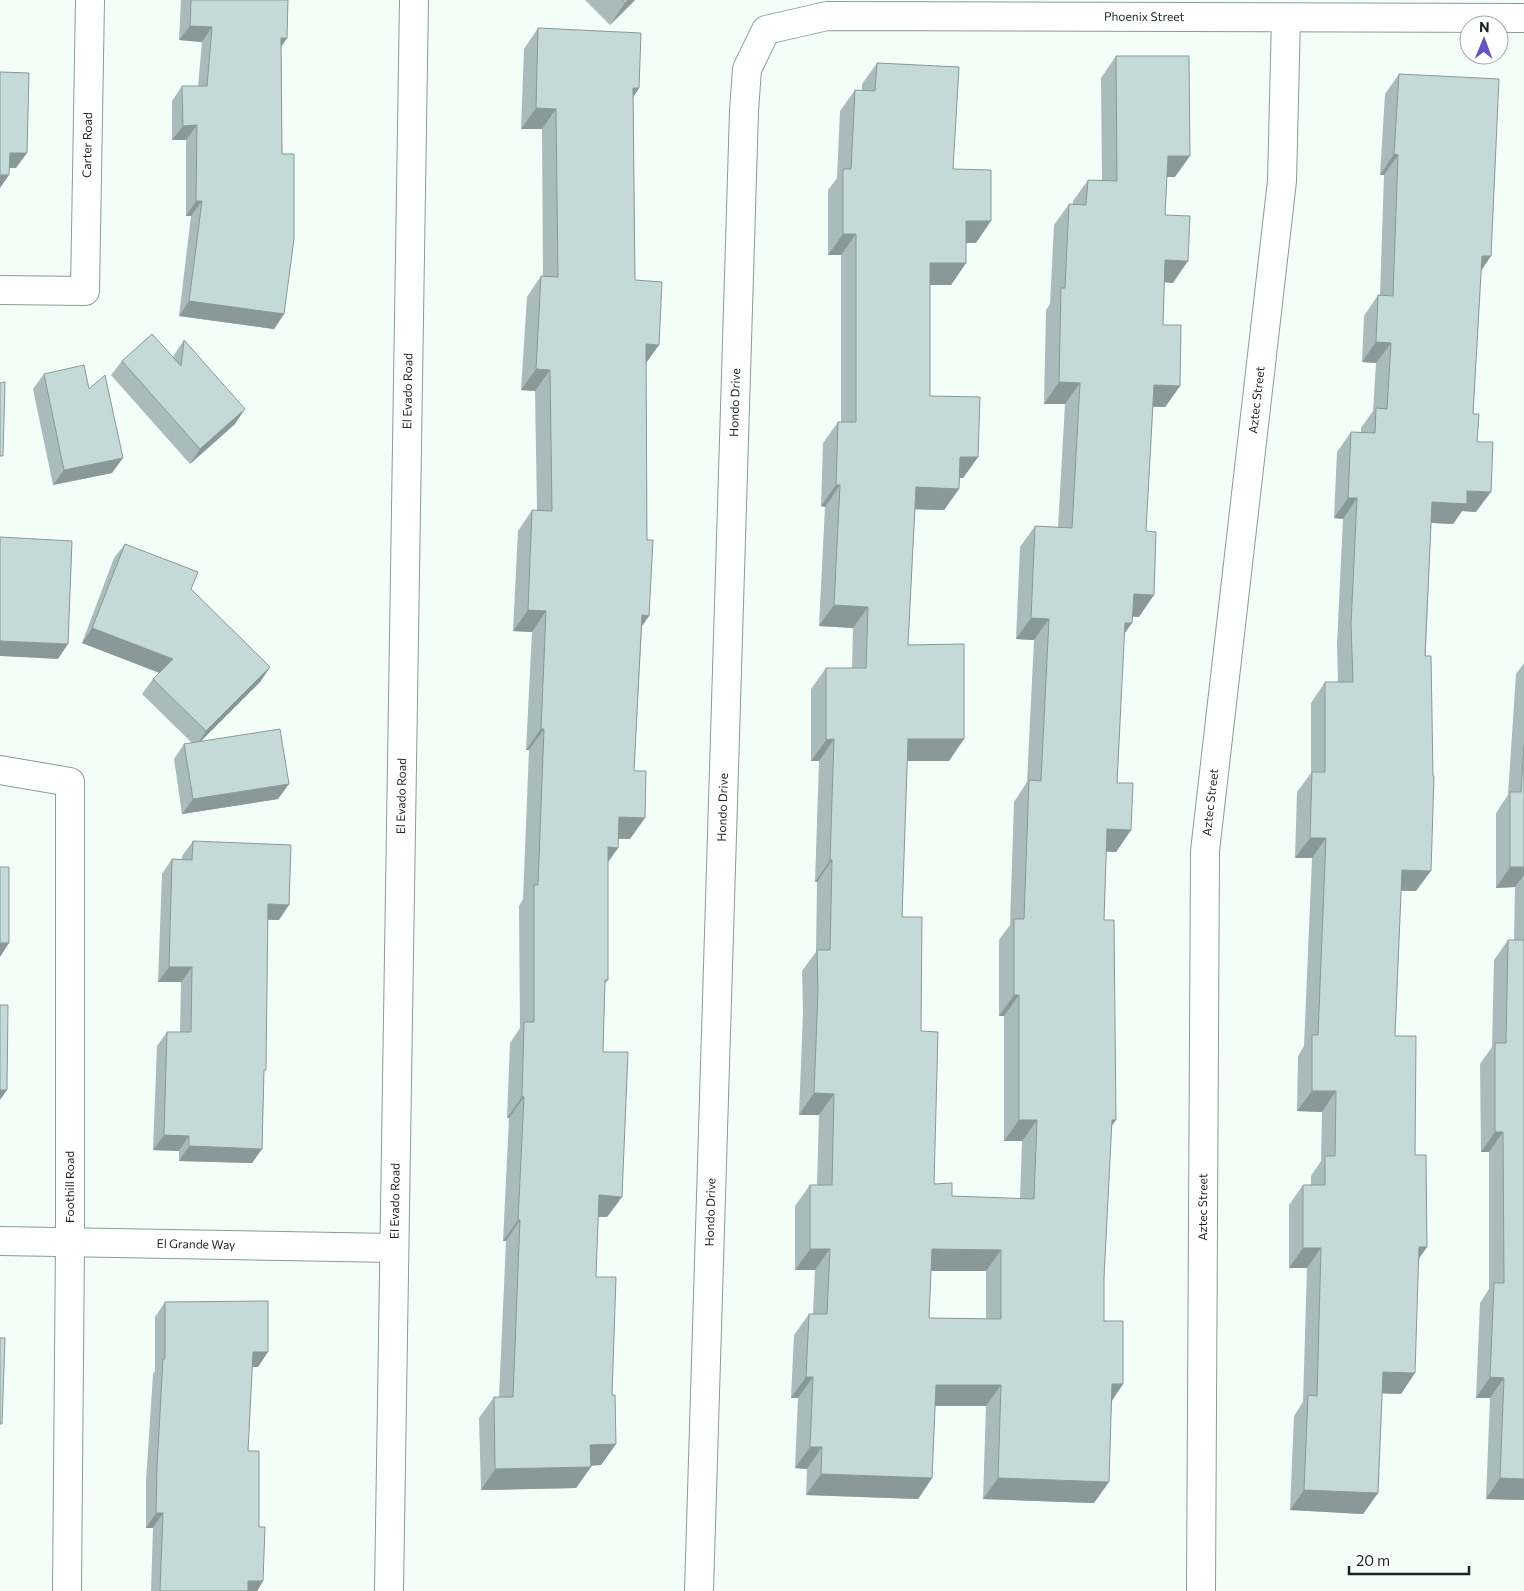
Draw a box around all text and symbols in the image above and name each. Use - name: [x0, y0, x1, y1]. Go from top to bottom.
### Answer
- street label: Phoenix Street: [1104, 9, 1185, 23]
- north arrow: [1459, 15, 1509, 65]
- text: N: [1479, 18, 1490, 35]
- street label: Carter Road: [79, 112, 94, 178]
- street label: El Evado Road: [399, 353, 414, 429]
- street label: Aztec Street: [1245, 365, 1267, 434]
- street label: Hondo Drive: [726, 368, 742, 437]
- street label: El Evado Road: [393, 758, 408, 834]
- street label: Aztec Street: [1199, 768, 1220, 837]
- street label: Hondo Drive: [714, 773, 730, 842]
- street label: Foothill Road: [62, 1151, 76, 1223]
- street label: El Evado Road: [387, 1163, 402, 1239]
- street label: Aztec Street: [1195, 1173, 1209, 1241]
- street label: Hondo Drive: [701, 1178, 718, 1247]
- street label: El Grande Way: [157, 1236, 235, 1251]
- scale bar: [1349, 1544, 1469, 1576]
- text: 20 m: [1356, 1551, 1390, 1569]

